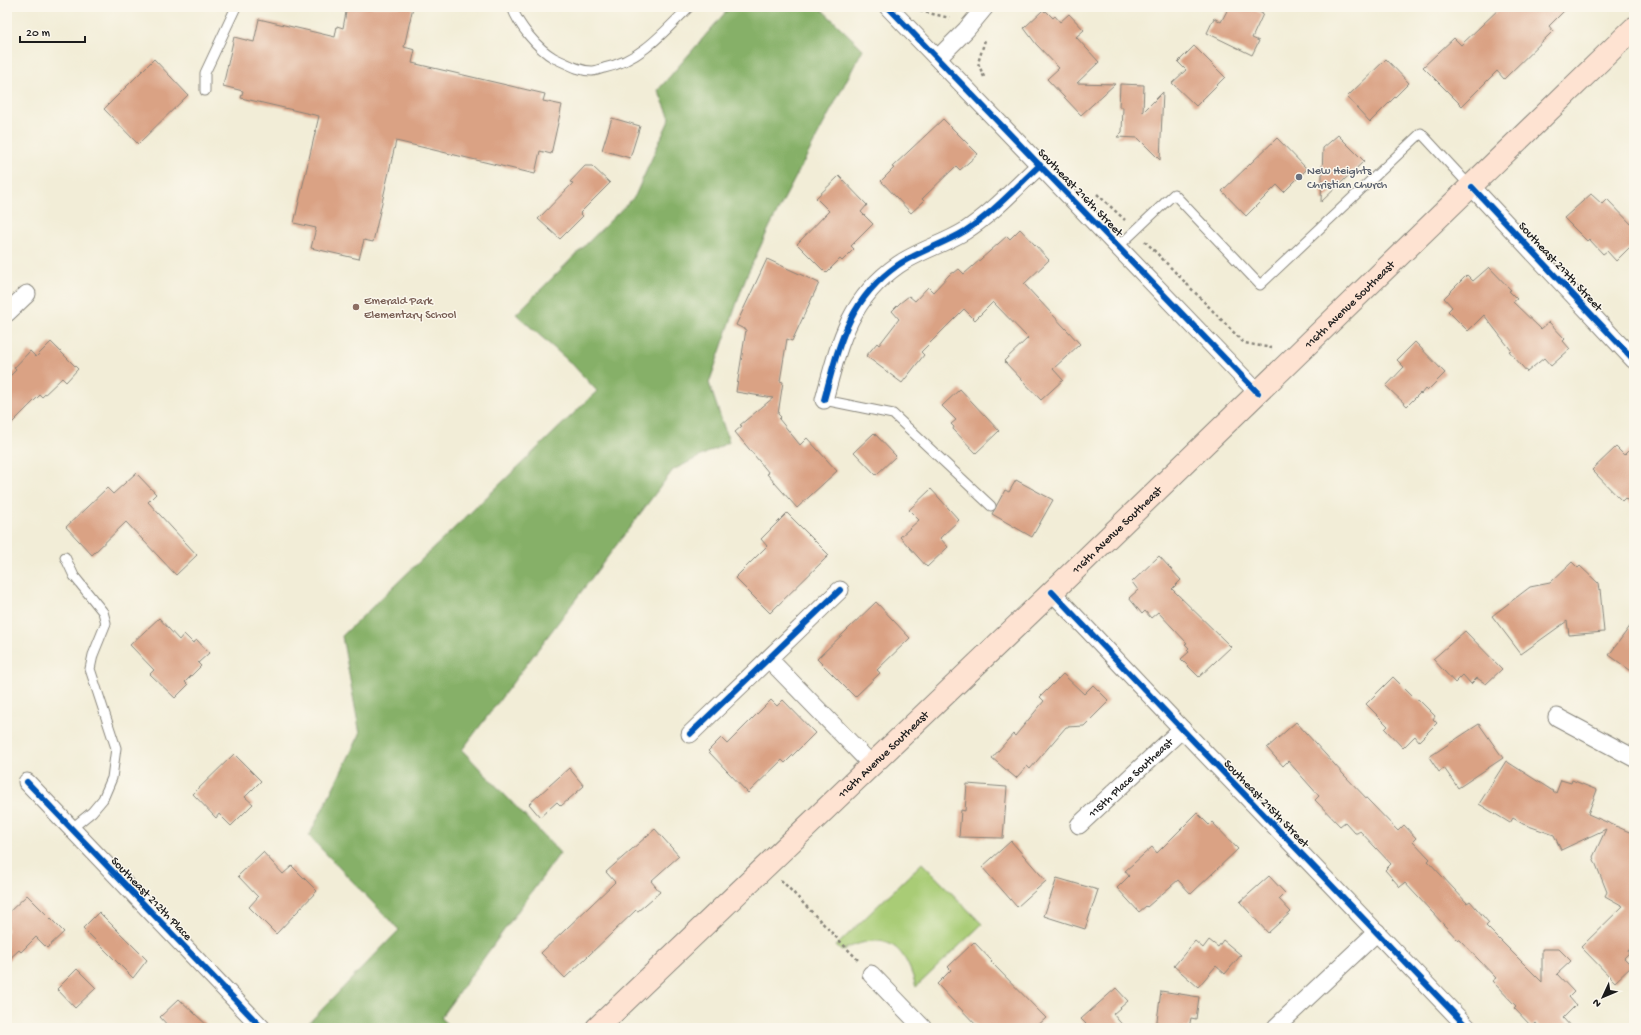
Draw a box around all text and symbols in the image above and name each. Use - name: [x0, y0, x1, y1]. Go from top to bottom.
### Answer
- scale bar: [20, 18, 85, 44]
- text: 20 m: [26, 27, 51, 41]
- street label: Southeast 216th Street: [1034, 147, 1126, 241]
- place label: New Heights Christian Church: [1307, 165, 1388, 193]
- marker: New Heights Christian Church: [1294, 172, 1304, 182]
- street label: Southeast 217th Street: [1515, 220, 1605, 316]
- street label: 116th Avenue Southeast: [1302, 258, 1399, 353]
- place label: Emerald Park Elementary School: [364, 295, 457, 323]
- marker: Emerald Park Elementary School: [351, 302, 361, 312]
- street label: 116th Avenue Southeast: [1069, 483, 1167, 578]
- street label: 116th Avenue Southeast: [835, 708, 933, 803]
- street label: 115th Place Southeast: [1086, 735, 1177, 822]
- street label: Southeast 215th Street: [1220, 757, 1312, 852]
- street label: Southeast 212th Place: [107, 855, 195, 945]
- north arrow: [1583, 977, 1623, 1017]
- text: N: [1590, 996, 1604, 1009]

